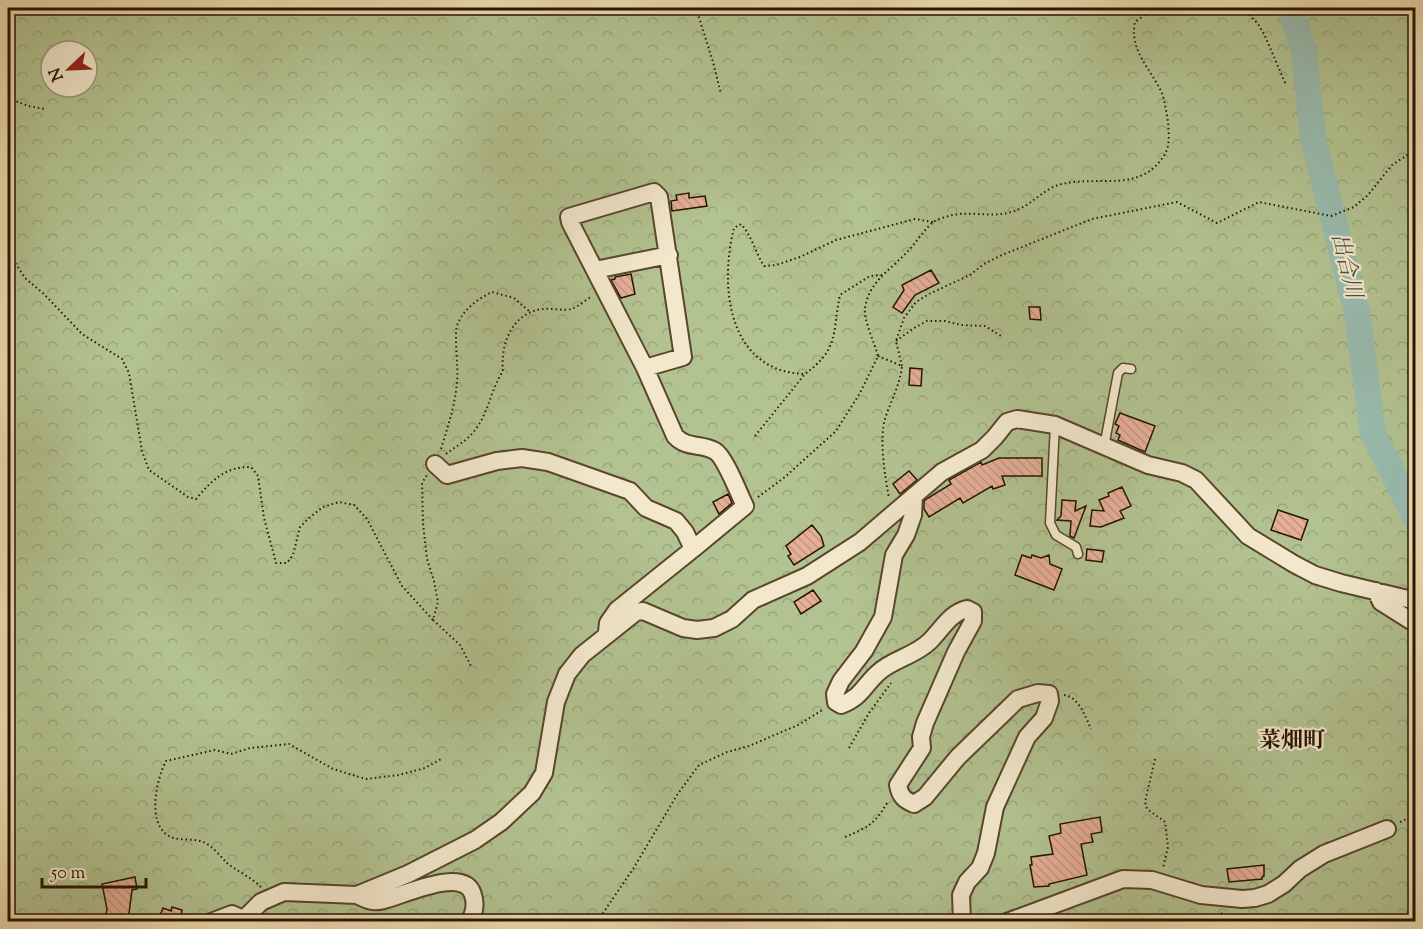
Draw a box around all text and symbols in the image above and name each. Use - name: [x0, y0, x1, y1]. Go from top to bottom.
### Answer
- north arrow: [39, 39, 99, 99]
- text: N: [44, 63, 71, 84]
- water label: 出合川: [1321, 230, 1369, 304]
- district label: 菜畑町: [1259, 726, 1325, 758]
- scale bar: [42, 851, 146, 889]
- text: 50 m: [50, 861, 86, 887]

